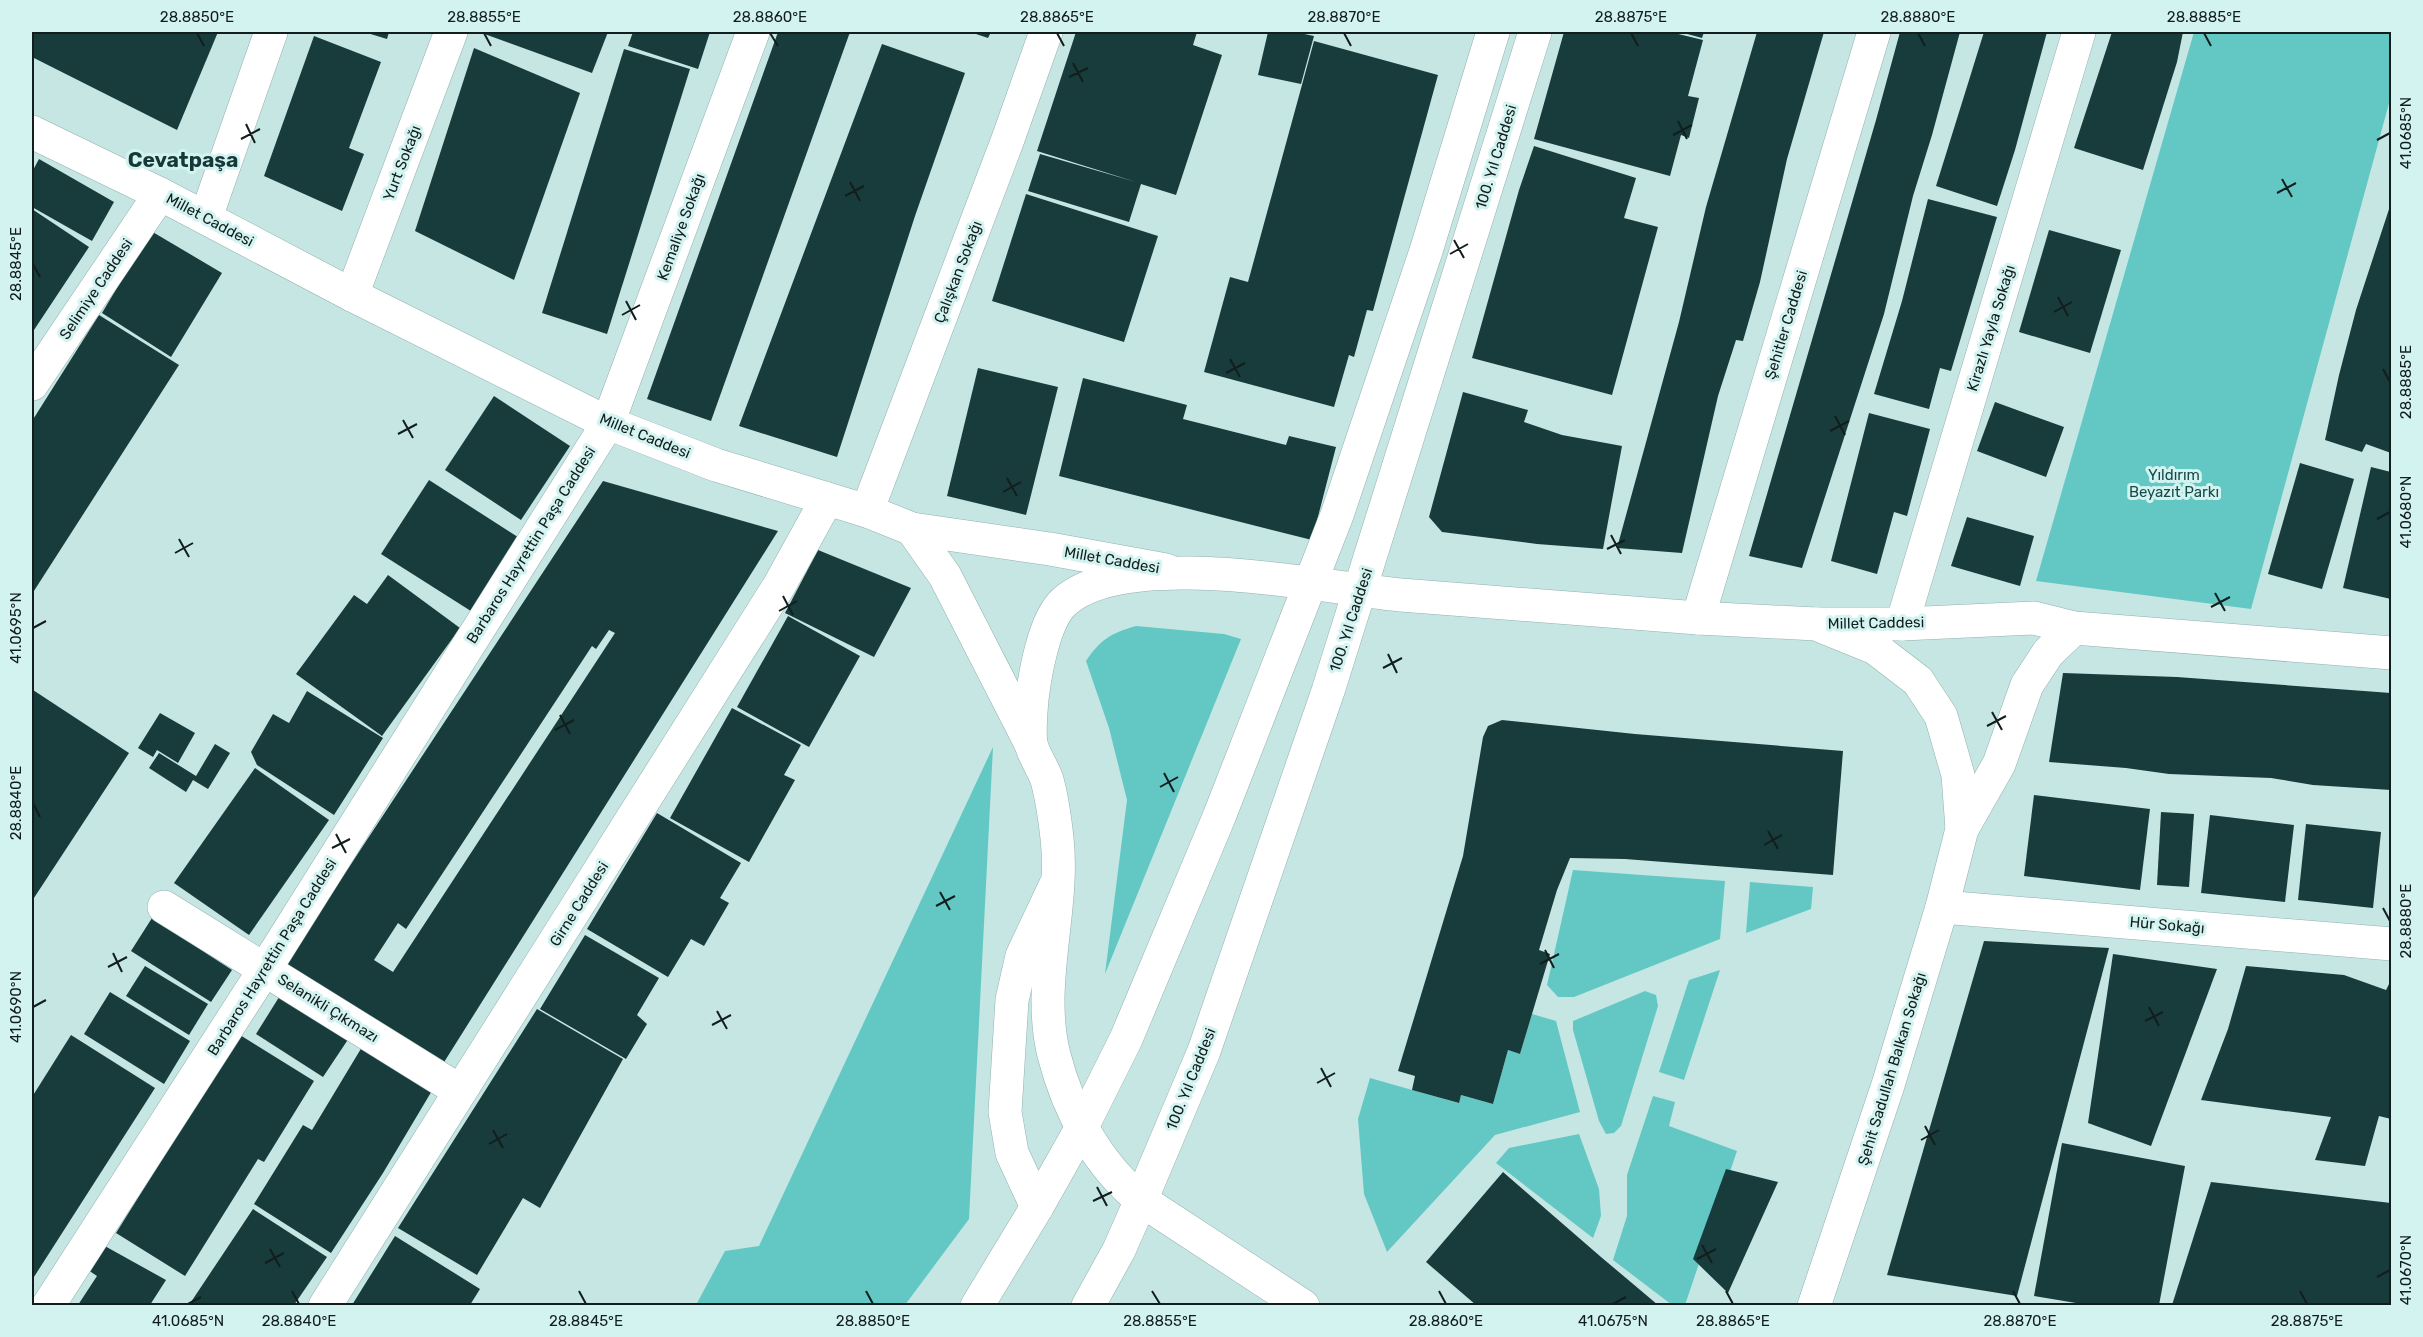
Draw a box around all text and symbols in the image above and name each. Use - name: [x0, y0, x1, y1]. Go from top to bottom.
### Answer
- text: 28.8850°E: [160, 8, 234, 26]
- text: 28.8855°E: [447, 8, 521, 26]
- text: 28.8860°E: [733, 8, 807, 26]
- text: 28.8865°E: [1020, 8, 1094, 26]
- text: 28.8870°E: [1307, 8, 1381, 26]
- text: 28.8875°E: [1595, 8, 1667, 26]
- text: 28.8880°E: [1881, 8, 1955, 26]
- text: 28.8885°E: [2167, 8, 2241, 26]
- text: 41.0685°N: [2397, 97, 2415, 169]
- street label: 100. Yıl Caddesi: [1472, 103, 1520, 211]
- street label: Yurt Sokağı: [379, 123, 425, 203]
- district label: Cevatpaşa: [128, 147, 238, 172]
- street label: Kemaliye Sokağı: [653, 171, 709, 283]
- street label: Millet Caddesi: [163, 189, 257, 251]
- street label: Çalışkan Sokağı: [930, 218, 986, 326]
- text: 28.8845°E: [7, 227, 25, 301]
- street label: Selimiye Caddesi: [56, 235, 136, 343]
- street label: Kirazlı Yayla Sokağı: [1963, 263, 2019, 393]
- street label: Şehitler Caddesi: [1761, 268, 1811, 382]
- text: 28.8885°E: [2397, 345, 2415, 419]
- street label: Millet Caddesi: [597, 410, 693, 462]
- street label: Barbaros Hayrettin Paşa Caddesi: [463, 443, 599, 647]
- park label: Yıldırım Beyazıt Parkı: [2129, 466, 2219, 501]
- text: 41.0680°N: [2397, 476, 2415, 548]
- street label: Millet Caddesi: [1063, 543, 1161, 577]
- street label: 100. Yıl Caddesi: [1326, 566, 1376, 674]
- text: 41.0695°N: [7, 592, 25, 664]
- street label: Millet Caddesi: [1828, 613, 1924, 633]
- text: 28.8840°E: [7, 766, 25, 840]
- street label: Barbaros Hayrettin Paşa Caddesi: [204, 855, 340, 1059]
- street label: Girne Caddesi: [546, 858, 612, 950]
- text: 28.8880°E: [2397, 884, 2415, 958]
- street label: Hür Sokağı: [2129, 913, 2205, 937]
- street label: Selanikli Çıkmazı: [274, 970, 382, 1046]
- street label: Şehit Sadullah Balkan Sokağı: [1854, 970, 1930, 1168]
- text: 41.0690°N: [7, 971, 25, 1043]
- street label: 100. Yıl Caddesi: [1162, 1025, 1220, 1133]
- text: 41.0670°N: [2397, 1235, 2415, 1305]
- text: 41.0685°N: [152, 1312, 224, 1330]
- text: 28.8840°E: [262, 1312, 336, 1330]
- text: 28.8845°E: [549, 1312, 623, 1330]
- text: 28.8850°E: [836, 1312, 910, 1330]
- text: 28.8855°E: [1123, 1312, 1197, 1330]
- text: 28.8860°E: [1409, 1312, 1483, 1330]
- text: 41.0675°N: [1578, 1312, 1648, 1330]
- text: 28.8865°E: [1696, 1312, 1770, 1330]
- text: 28.8870°E: [1983, 1312, 2057, 1330]
- text: 28.8875°E: [2271, 1312, 2343, 1330]

